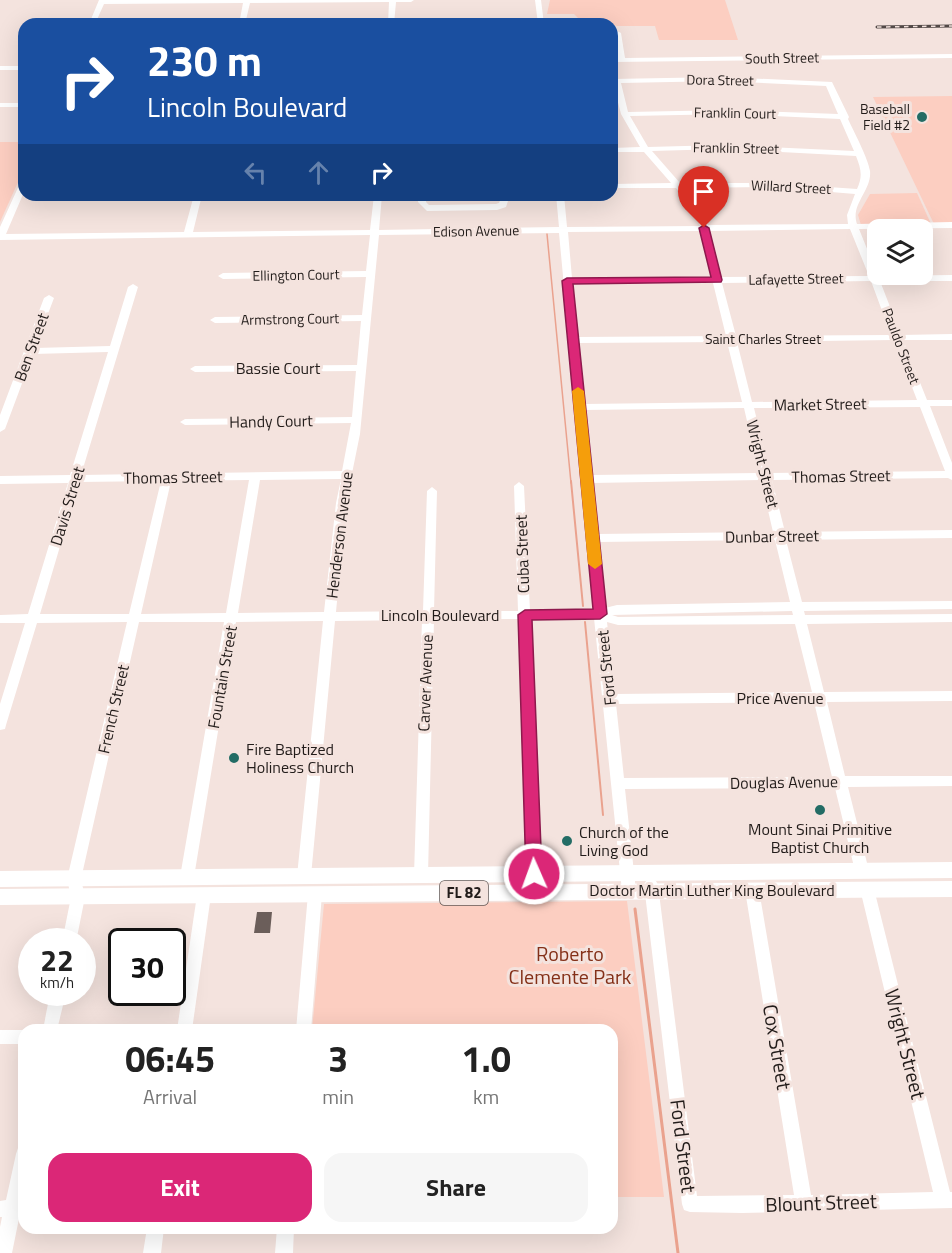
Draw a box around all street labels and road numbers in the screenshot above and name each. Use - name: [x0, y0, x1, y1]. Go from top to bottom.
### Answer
- street label: South Street: [745, 46, 819, 69]
- street label: Dora Street: [686, 68, 754, 91]
- street label: Franklin Court: [694, 101, 776, 124]
- street label: Franklin Street: [693, 136, 779, 159]
- street label: Willard Street: [750, 174, 832, 199]
- street label: Edison Avenue: [433, 219, 519, 242]
- street label: Ellington Court: [252, 263, 340, 286]
- street label: Lafayette Street: [748, 267, 844, 290]
- street label: Pauldo Street: [877, 305, 926, 387]
- street label: Armstrong Court: [241, 307, 339, 330]
- street label: Ben Street: [8, 309, 55, 385]
- street label: Saint Charles Street: [705, 328, 821, 349]
- street label: Bassie Court: [236, 356, 321, 380]
- street label: Market Street: [773, 391, 867, 417]
- street label: Handy Court: [229, 408, 313, 434]
- street label: Wright Street: [740, 417, 786, 511]
- street label: Davis Street: [44, 463, 91, 549]
- street label: Thomas Street: [791, 463, 891, 489]
- street label: Thomas Street: [123, 464, 223, 490]
- street label: Henderson Avenue: [319, 470, 359, 600]
- street label: Cuba Street: [509, 514, 535, 594]
- street label: Dunbar Street: [725, 523, 820, 549]
- street label: Lincoln Boulevard: [381, 603, 499, 627]
- street label: Fountain Street: [201, 623, 243, 730]
- street label: Ford Street: [590, 629, 622, 707]
- street label: Carver Avenue: [411, 634, 439, 732]
- street label: French Street: [91, 662, 135, 756]
- street label: Price Avenue: [736, 686, 824, 710]
- street label: Douglas Avenue: [730, 769, 838, 795]
- street label: Doctor Martin Luther King Boulevard: [589, 878, 835, 902]
- road number: FL 82: [440, 881, 488, 905]
- street label: Wright Street: [877, 985, 934, 1102]
- street label: Cox Street: [755, 1002, 800, 1092]
- street label: Ford Street: [662, 1097, 705, 1194]
- street label: Blount Street: [765, 1185, 877, 1220]

